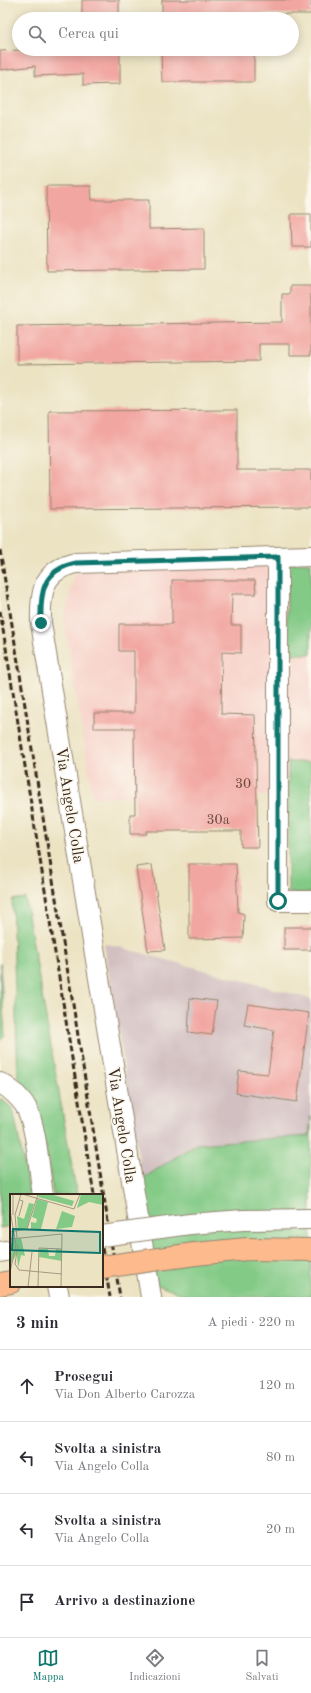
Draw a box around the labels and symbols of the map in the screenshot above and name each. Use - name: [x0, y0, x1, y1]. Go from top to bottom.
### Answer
- route end: [32, 614, 50, 632]
- street label: Via Angelo Colla: [52, 746, 86, 865]
- house number: 30: [235, 777, 251, 791]
- house number: 30a: [206, 813, 230, 827]
- route start: [269, 892, 287, 910]
- street label: Via Angelo Colla: [104, 1066, 138, 1185]
- inset map: [10, 1194, 103, 1287]

